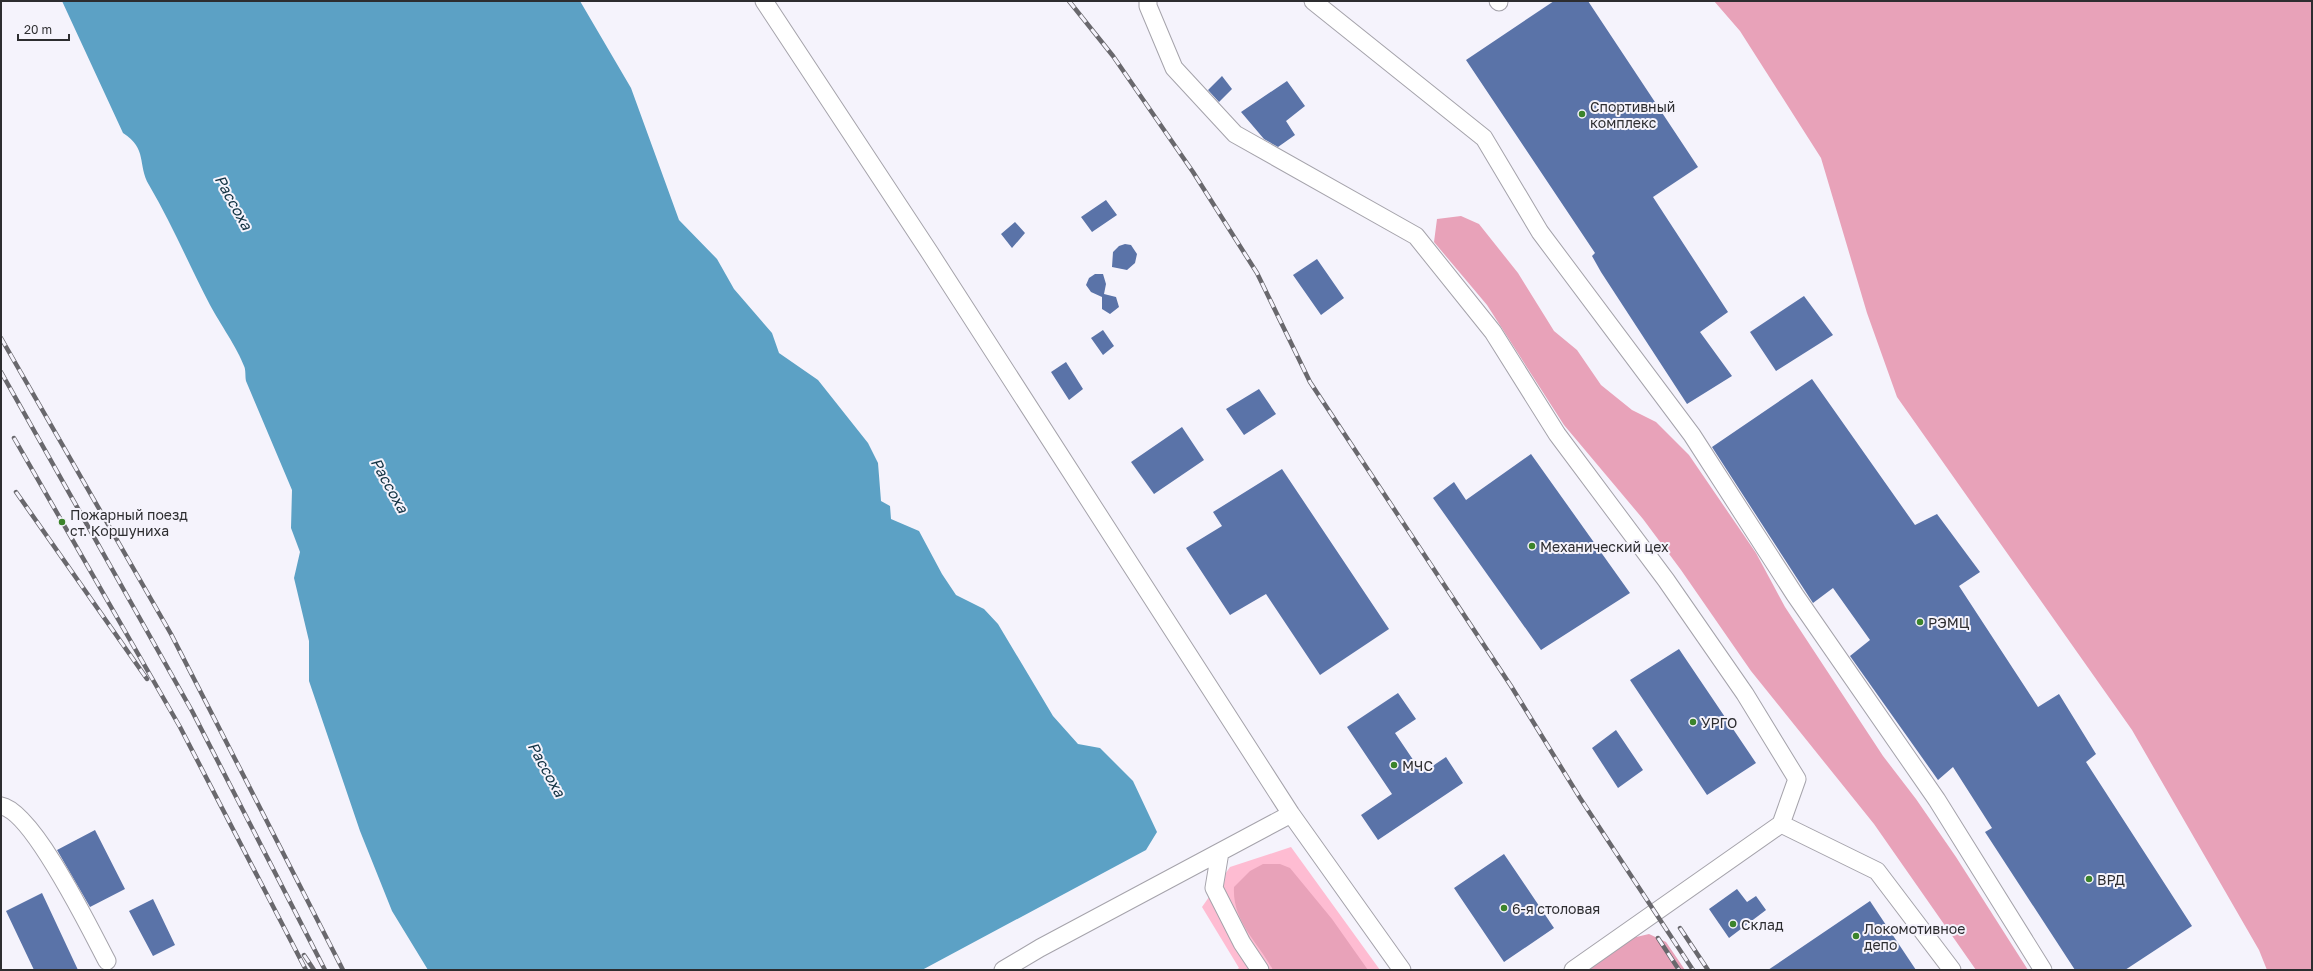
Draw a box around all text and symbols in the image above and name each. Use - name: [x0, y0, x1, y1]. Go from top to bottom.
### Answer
- scale bar: [18, 16, 69, 42]
- text: 20 m: [24, 22, 52, 37]
- place label: Спортивный комплекс: [1590, 98, 1675, 131]
- marker: Спортивный комплекс: [1577, 109, 1587, 119]
- water label: Рассоха: [212, 171, 257, 233]
- water label: Рассоха: [368, 454, 413, 516]
- place label: Пожарный поезд ст. Коршуниха: [70, 506, 188, 539]
- marker: Пожарный поезд ст. Коршуниха: [57, 517, 67, 527]
- place label: Механический цех: [1540, 538, 1669, 555]
- marker: Механический цех: [1527, 541, 1537, 551]
- place label: РЭМЦ: [1928, 614, 1970, 631]
- marker: РЭМЦ: [1915, 617, 1925, 627]
- place label: УРГО: [1701, 714, 1737, 731]
- marker: УРГО: [1688, 717, 1698, 727]
- water label: Рассоха: [525, 738, 570, 800]
- place label: МЧС: [1402, 757, 1433, 774]
- marker: МЧС: [1389, 760, 1399, 770]
- place label: ВРД: [2097, 871, 2125, 888]
- marker: ВРД: [2084, 874, 2094, 884]
- place label: 6-я столовая: [1512, 900, 1600, 917]
- marker: 6-я столовая: [1499, 903, 1509, 913]
- place label: Склад: [1741, 916, 1784, 933]
- marker: Склад: [1728, 919, 1738, 929]
- place label: Локомотивное депо: [1864, 920, 1965, 953]
- marker: Локомотивное депо: [1851, 931, 1861, 941]

